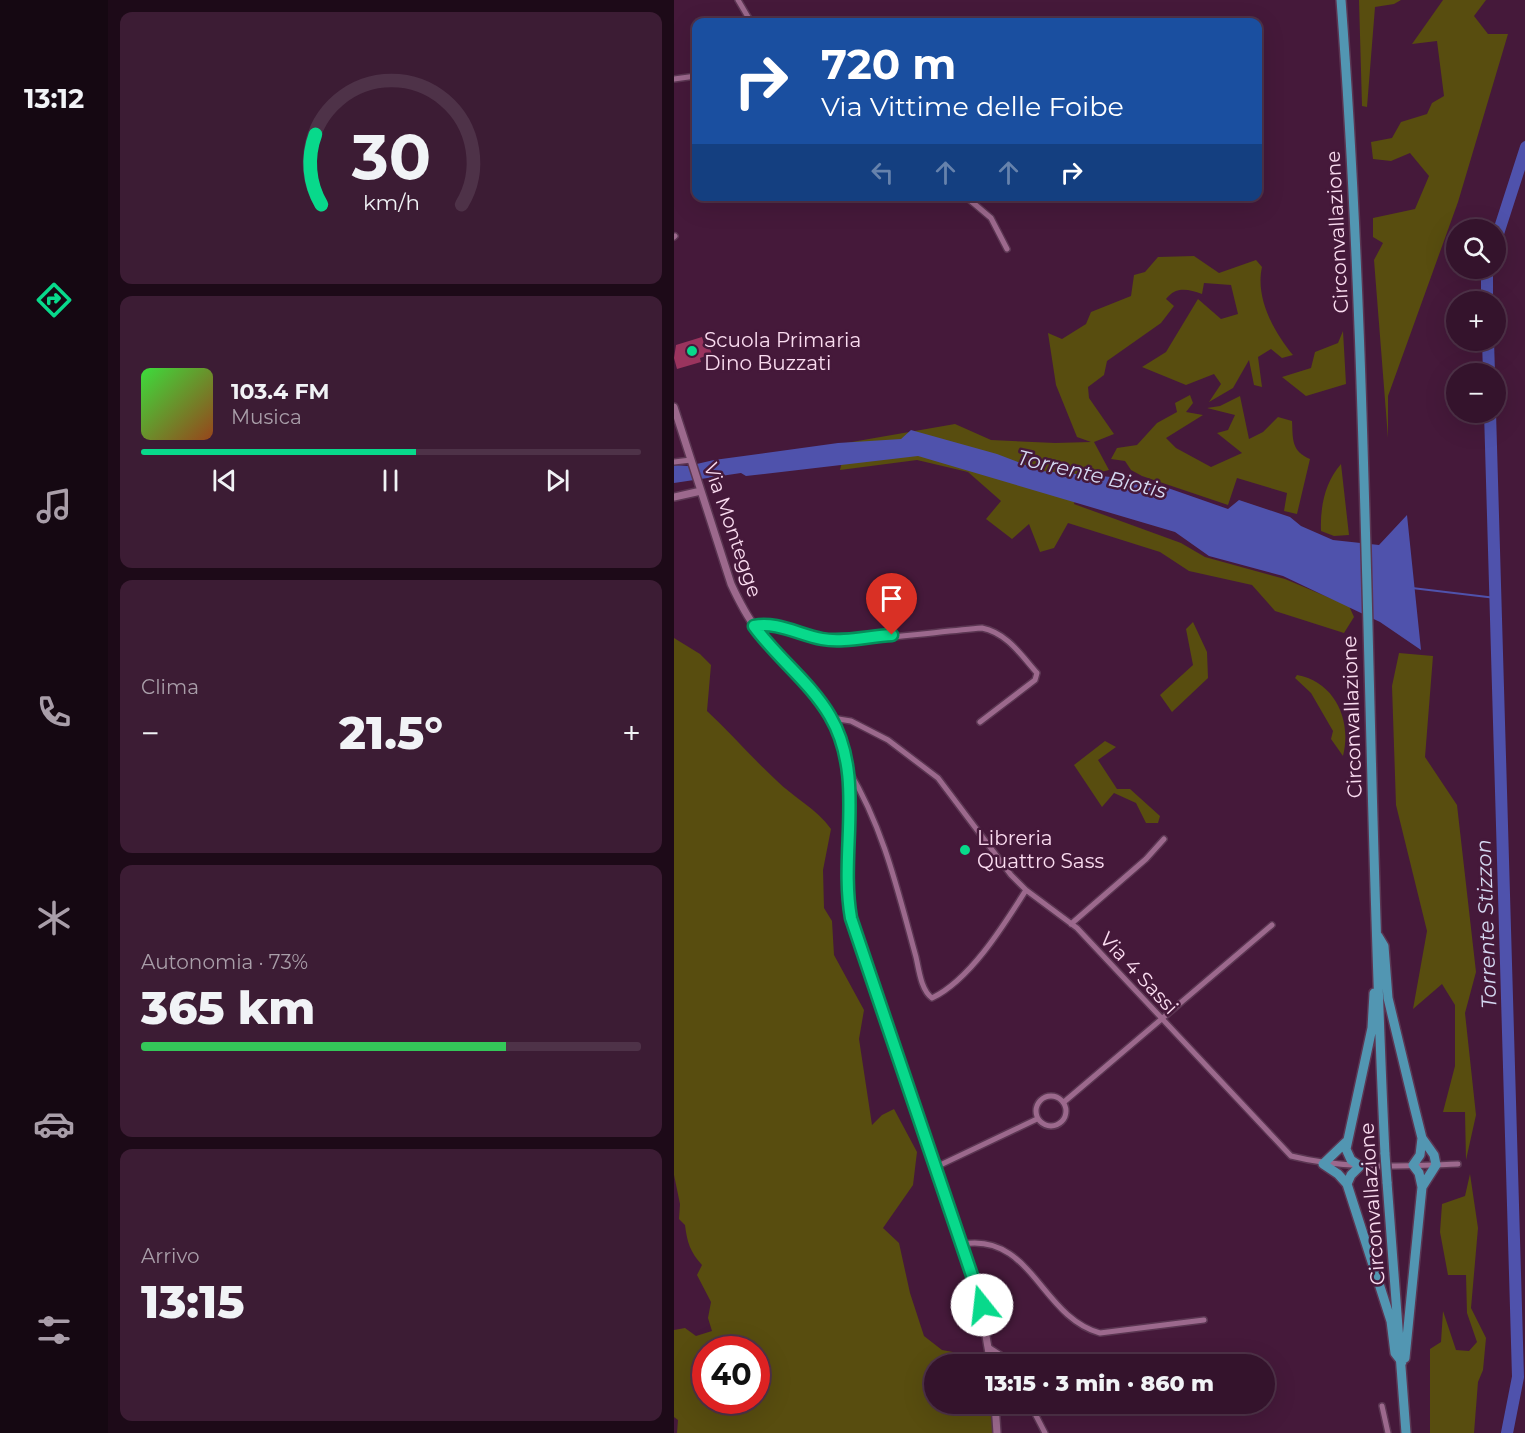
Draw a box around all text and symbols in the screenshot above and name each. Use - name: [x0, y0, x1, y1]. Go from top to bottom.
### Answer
- text: 720 m: [821, 38, 956, 90]
- icon: right: [722, 42, 800, 120]
- text: 13:12: [24, 82, 84, 115]
- text: Via Vittime delle Foibe: [821, 90, 1124, 123]
- text: 30: [350, 119, 431, 195]
- street label: Circonvallazione: [1321, 150, 1353, 314]
- icon: left: [866, 156, 899, 189]
- icon: ahead: [929, 156, 962, 189]
- icon: ahead: [992, 156, 1025, 189]
- icon: right: [1055, 156, 1088, 189]
- text: km/h: [362, 189, 420, 215]
- map controls: [1446, 219, 1506, 423]
- button: search: [1446, 219, 1506, 279]
- icon: directions: [33, 279, 75, 321]
- button: +: [1446, 291, 1506, 351]
- place label: Scuola Primaria Dino Buzzati: [704, 328, 861, 375]
- marker: Scuola Primaria Dino Buzzati: [685, 344, 699, 358]
- button: −: [1446, 363, 1506, 423]
- text: 103.4 FM: [231, 378, 330, 405]
- text: Musica: [231, 405, 302, 429]
- water label: Torrente Biotis: [1015, 445, 1169, 503]
- street label: Via Montegge: [699, 460, 767, 600]
- icon: previous: [208, 464, 241, 497]
- icon: pause: [374, 464, 407, 497]
- icon: next: [541, 464, 574, 497]
- icon: music: [33, 485, 75, 527]
- pin: [866, 573, 917, 635]
- icon: arrive: [875, 582, 908, 615]
- street label: Circonvallazione: [1337, 635, 1367, 799]
- text: Clima: [141, 675, 199, 699]
- icon: phone: [33, 691, 75, 733]
- text: 21.5°: [339, 705, 443, 760]
- text: −: [141, 713, 160, 753]
- text: +: [622, 713, 641, 753]
- place label: Libreria Quattro Sass: [977, 826, 1104, 873]
- water label: Torrente Stizzon: [1471, 839, 1501, 1009]
- marker: Libreria Quattro Sass: [958, 843, 972, 857]
- icon: climate: [33, 897, 75, 939]
- street label: Via 4 Sassi: [1095, 927, 1183, 1019]
- text: Autonomia · 73%: [141, 950, 308, 974]
- text: 365 km: [141, 980, 315, 1035]
- icon: car: [33, 1103, 75, 1145]
- street label: Circonvallazione: [1354, 1122, 1390, 1286]
- text: Arrivo: [141, 1244, 200, 1268]
- position arrow: [950, 1273, 1014, 1337]
- text: 13:15: [141, 1274, 245, 1329]
- icon: filters: [33, 1309, 75, 1351]
- speed limit sign: 40: [692, 1336, 770, 1414]
- text: 13:15 · 3 min · 860 m: [985, 1370, 1214, 1397]

